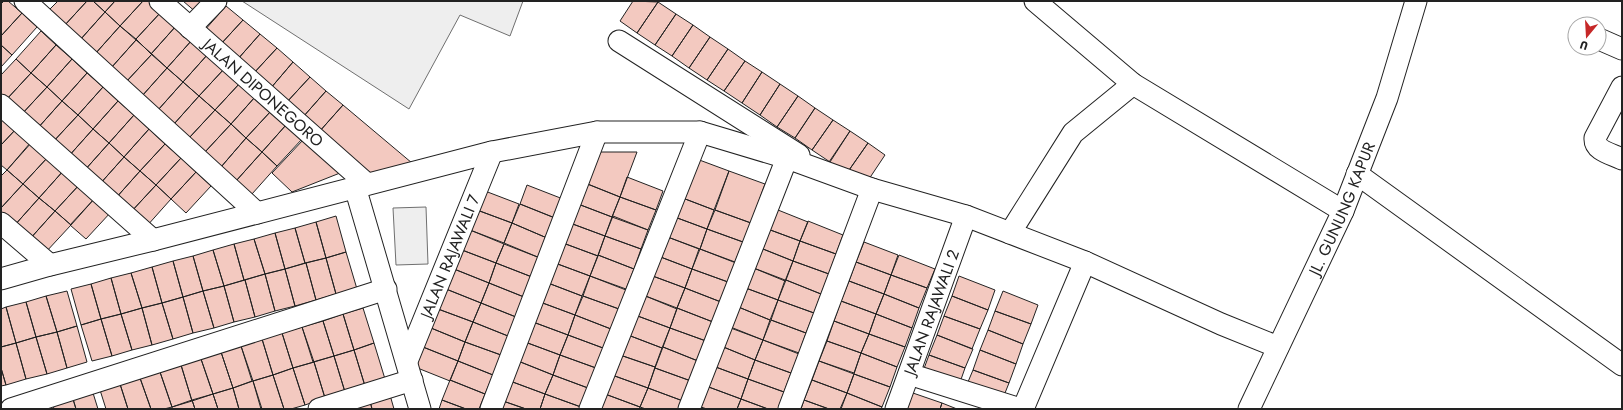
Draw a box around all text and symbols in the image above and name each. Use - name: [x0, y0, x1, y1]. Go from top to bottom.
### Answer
- north arrow: [1567, 16, 1607, 56]
- street label: JALAN DIPONEGORO: [197, 31, 329, 152]
- text: U: [1578, 37, 1590, 54]
- street label: JL. GUNUNG KAPUR: [1302, 138, 1380, 281]
- street label: JALAN RAJAWALI 7: [413, 191, 485, 323]
- street label: JALAN RAJAWALI 2: [897, 246, 964, 380]

